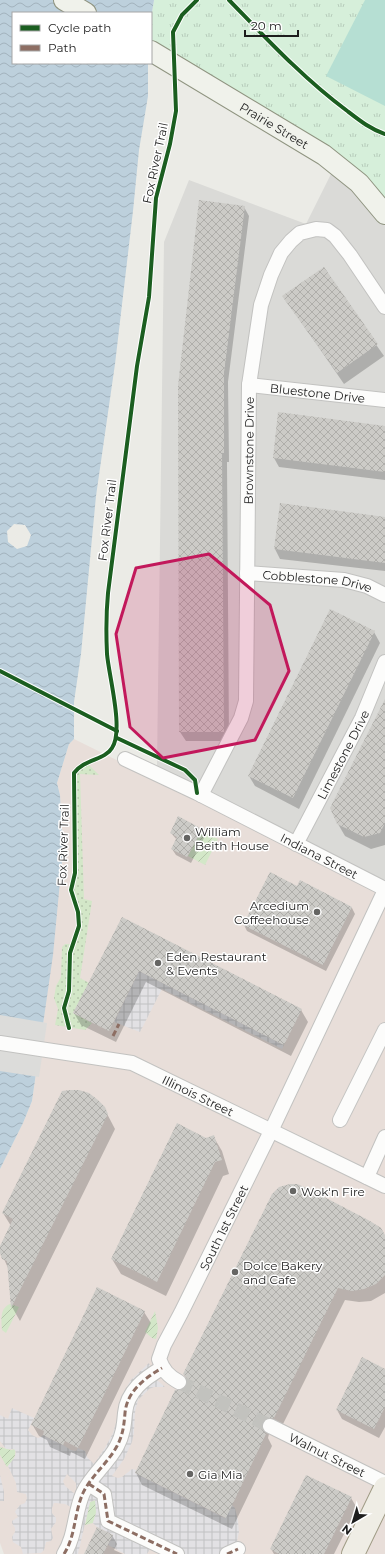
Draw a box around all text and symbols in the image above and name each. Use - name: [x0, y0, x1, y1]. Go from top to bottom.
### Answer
- legend: [12, 12, 152, 64]
- scale bar: [245, 12, 298, 38]
- text: 20 m: [251, 18, 282, 33]
- text: Cycle path: [48, 20, 111, 35]
- text: Path: [48, 40, 77, 55]
- street label: Prairie Street: [237, 99, 312, 152]
- street label: Fox River Trail: [139, 121, 171, 205]
- street label: Bluestone Drive: [269, 380, 366, 405]
- street label: Brownstone Drive: [240, 397, 256, 504]
- street label: Fox River Trail: [95, 478, 119, 562]
- street label: Cobblestone Drive: [262, 567, 375, 595]
- street label: Limestone Drive: [313, 708, 372, 802]
- street label: Fox River Trail: [54, 804, 72, 886]
- place label: William Beith House: [195, 824, 269, 853]
- street label: Indiana Street: [278, 829, 361, 882]
- marker: William Beith House: [182, 833, 192, 843]
- place label: Arcedium Coffeehouse: [234, 898, 309, 927]
- marker: Arcedium Coffeehouse: [312, 907, 322, 917]
- place label: Eden Restaurant & Events: [166, 949, 267, 978]
- marker: Eden Restaurant & Events: [153, 958, 163, 968]
- street label: Illinois Street: [160, 1071, 236, 1119]
- street label: South 1st Street: [196, 1182, 251, 1273]
- place label: Wok'n Fire: [301, 1184, 365, 1199]
- marker: Wok'n Fire: [288, 1186, 298, 1196]
- place label: Dolce Bakery and Cafe: [243, 1258, 323, 1287]
- marker: Dolce Bakery and Cafe: [230, 1267, 240, 1277]
- street label: Walnut Street: [287, 1429, 368, 1480]
- place label: Gia Mia: [198, 1467, 243, 1482]
- marker: Gia Mia: [185, 1469, 195, 1479]
- north arrow: [333, 1502, 373, 1542]
- text: N: [339, 1522, 355, 1538]

